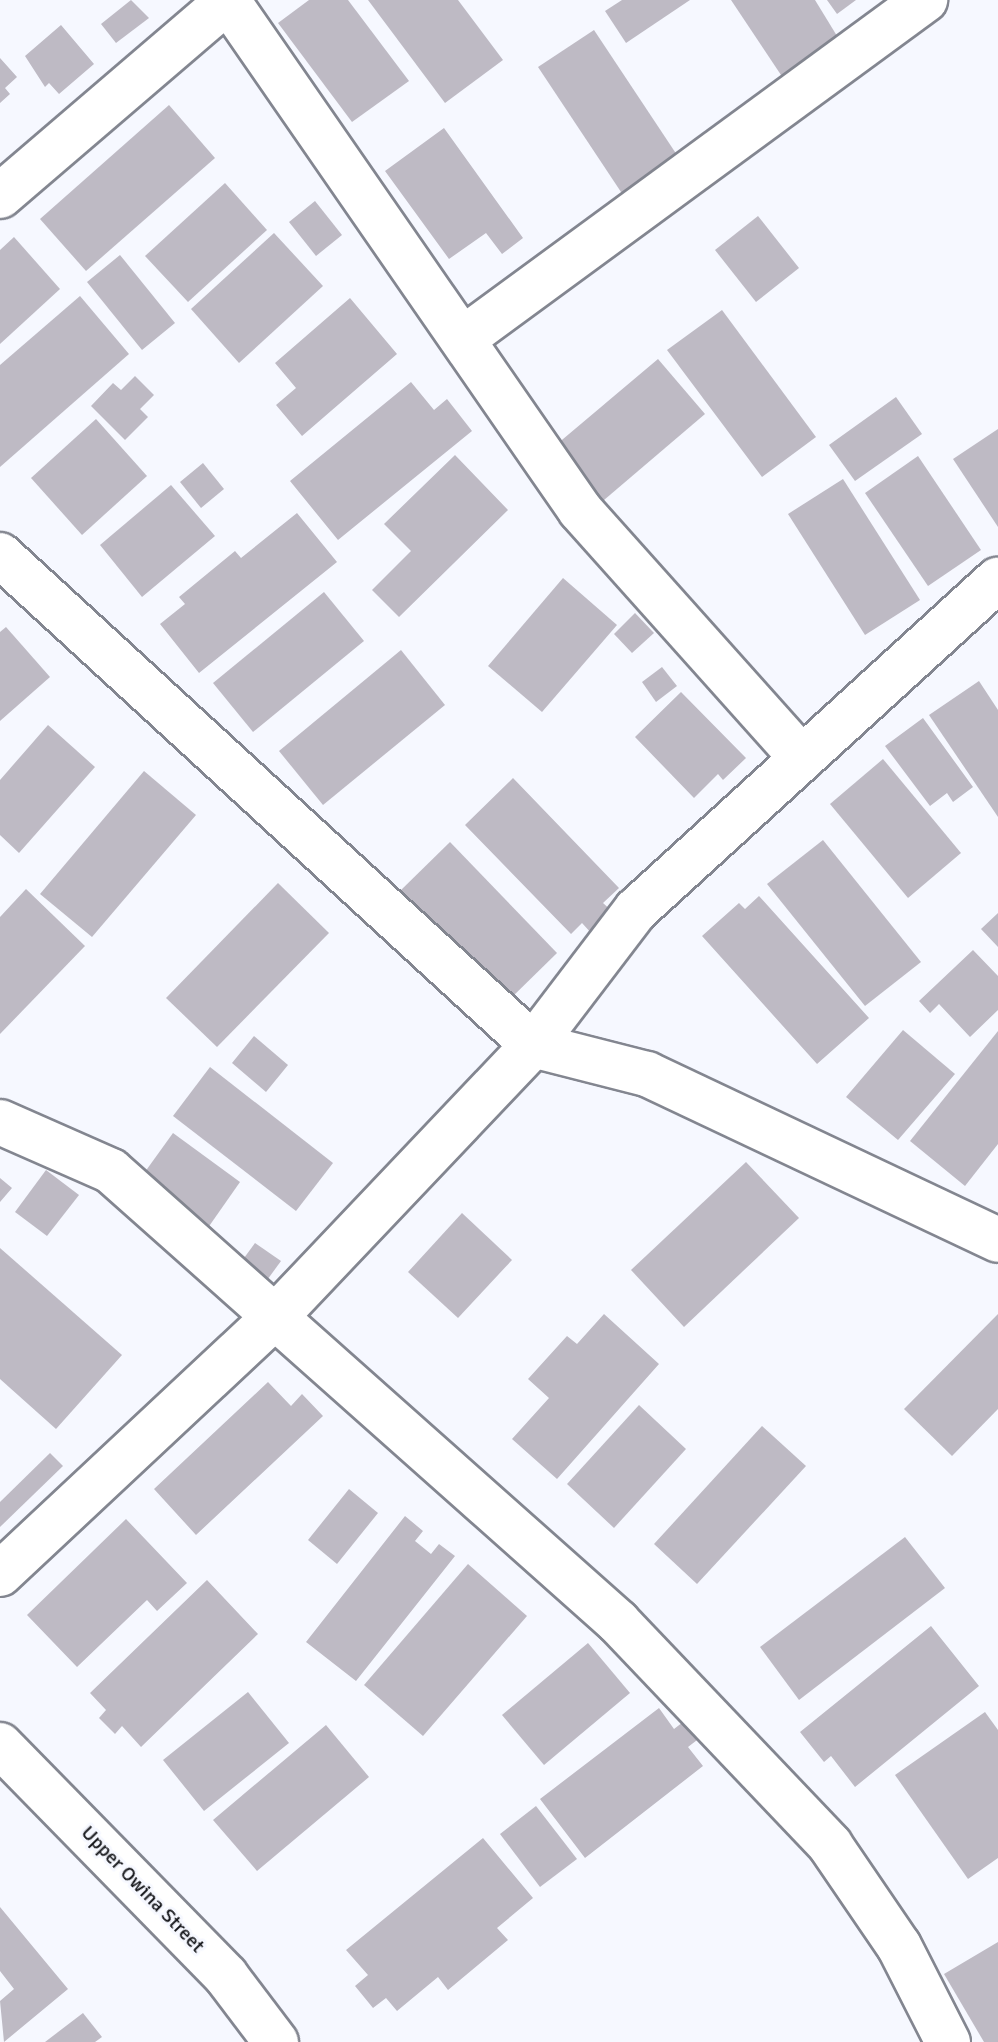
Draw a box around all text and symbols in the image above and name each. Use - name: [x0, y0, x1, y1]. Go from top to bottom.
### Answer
- street label: Upper Owina Street: [76, 1821, 210, 1957]

